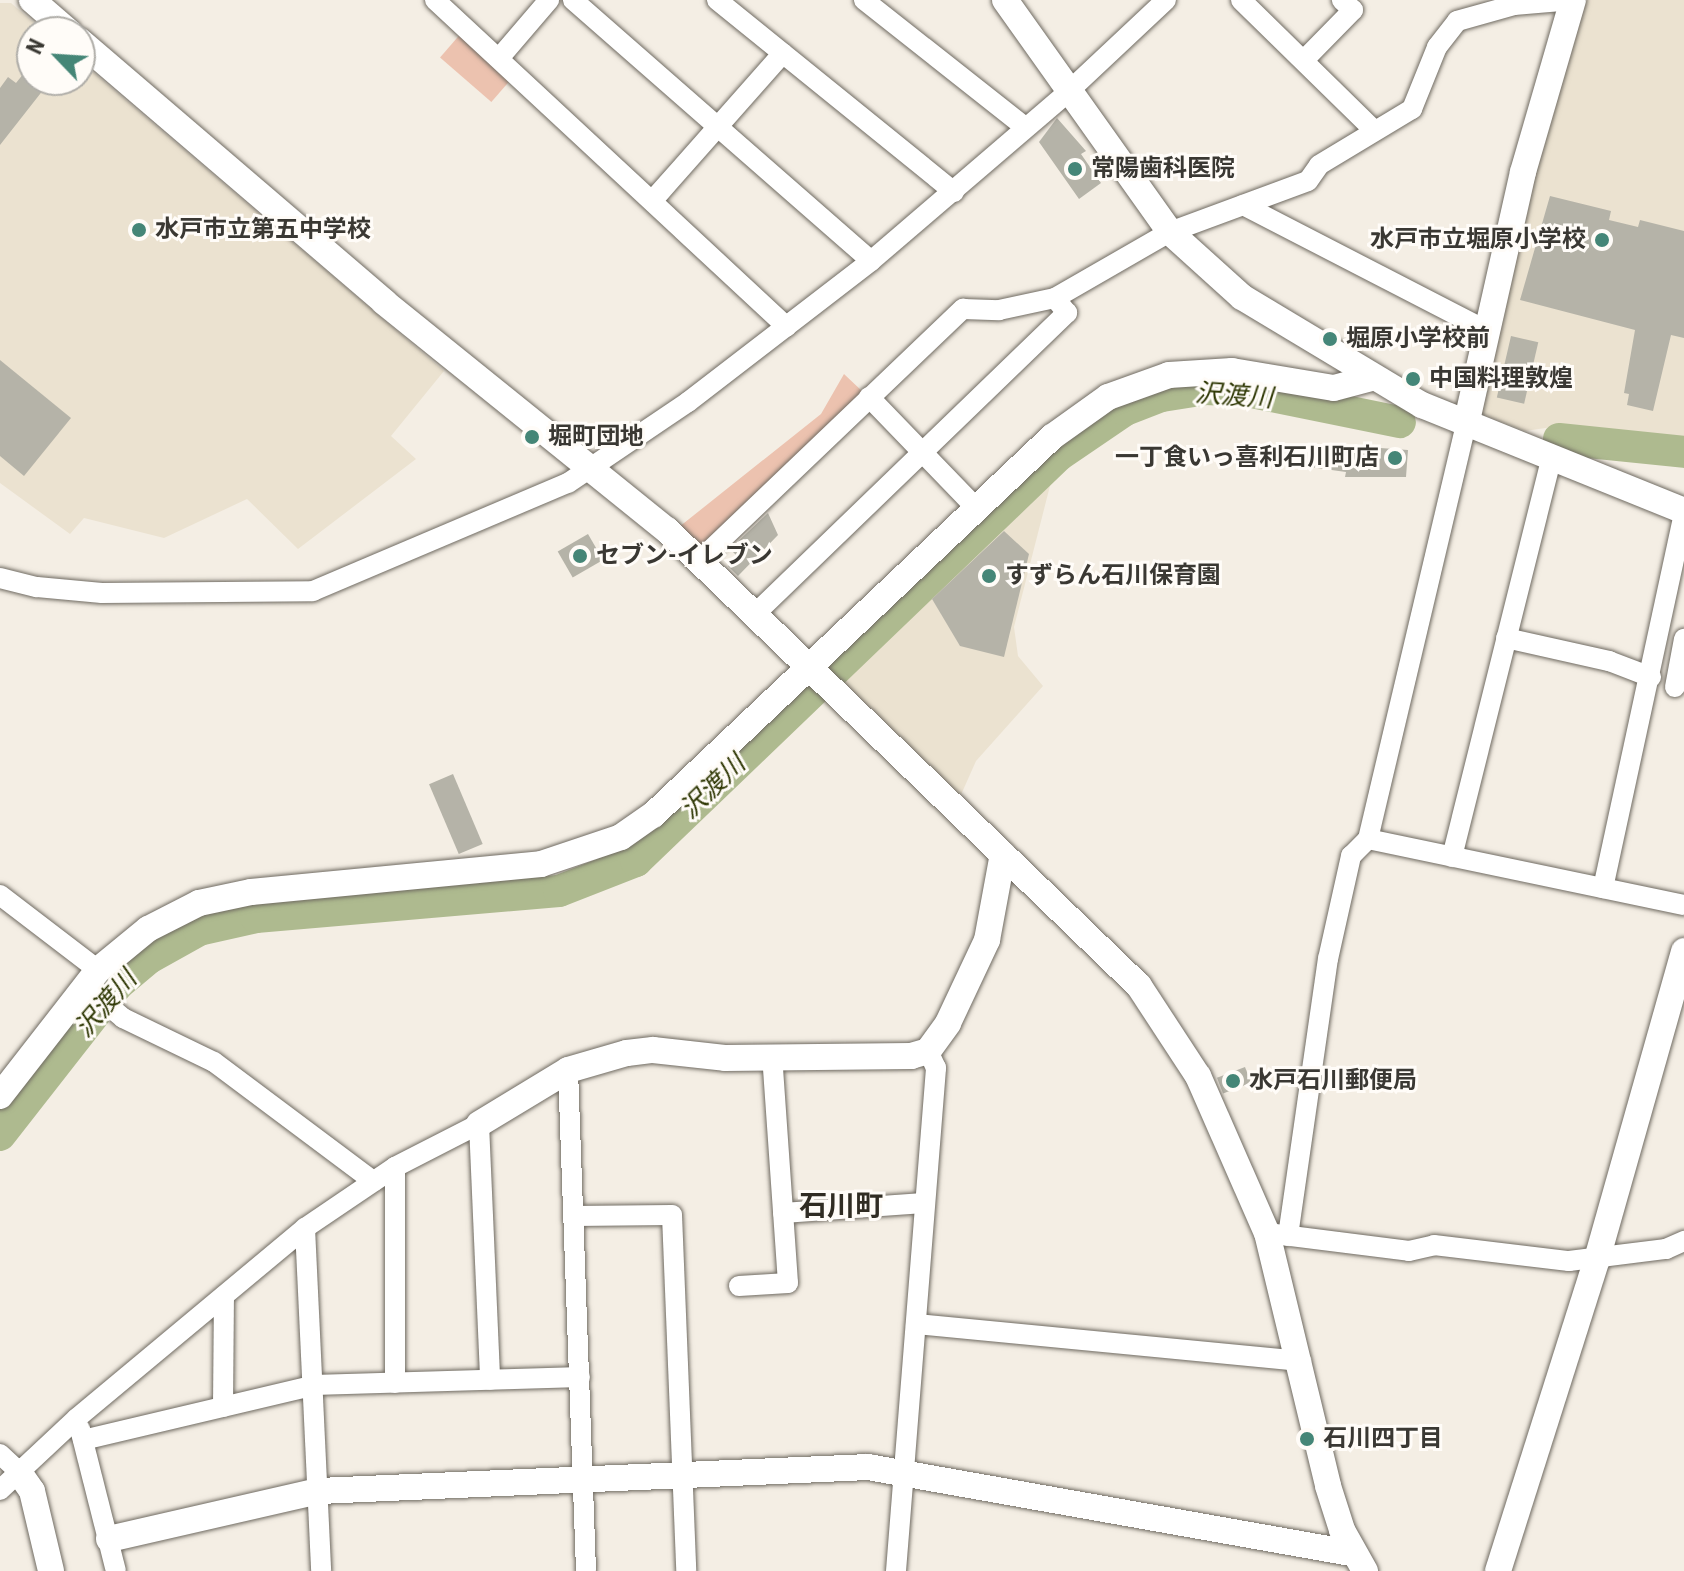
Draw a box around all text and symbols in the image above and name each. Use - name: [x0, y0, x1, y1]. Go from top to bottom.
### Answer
- north arrow: [16, 16, 96, 96]
- text: N: [21, 35, 50, 58]
- place label: 常陽歯科医院: [1091, 155, 1235, 183]
- marker: 常陽歯科医院: [1066, 160, 1084, 178]
- place label: 水戸市立第五中学校: [155, 216, 371, 244]
- marker: 水戸市立第五中学校: [130, 221, 148, 239]
- place label: 水戸市立堀原小学校: [1370, 226, 1586, 254]
- marker: 水戸市立堀原小学校: [1593, 231, 1611, 249]
- place label: 堀原小学校前: [1346, 325, 1490, 353]
- marker: 堀原小学校前: [1321, 330, 1339, 348]
- place label: 中国料理敦煌: [1429, 365, 1573, 393]
- marker: 中国料理敦煌: [1404, 370, 1422, 388]
- water label: 沢渡川: [1194, 378, 1274, 414]
- place label: 堀町団地: [548, 423, 644, 451]
- marker: 堀町団地: [523, 428, 541, 446]
- place label: 一丁食いっ喜利石川町店: [1115, 444, 1379, 472]
- marker: 一丁食いっ喜利石川町店: [1386, 449, 1404, 467]
- place label: セブン-イレブン: [596, 542, 773, 570]
- marker: セブン-イレブン: [571, 547, 589, 565]
- place label: すずらん石川保育園: [1005, 562, 1221, 590]
- marker: すずらん石川保育園: [980, 567, 998, 585]
- water label: 沢渡川: [674, 749, 752, 825]
- water label: 沢渡川: [69, 964, 143, 1044]
- place label: 水戸石川郵便局: [1249, 1067, 1417, 1095]
- marker: 水戸石川郵便局: [1224, 1072, 1242, 1090]
- district label: 石川町: [799, 1189, 883, 1223]
- place label: 石川四丁目: [1323, 1425, 1443, 1453]
- marker: 石川四丁目: [1298, 1430, 1316, 1448]

